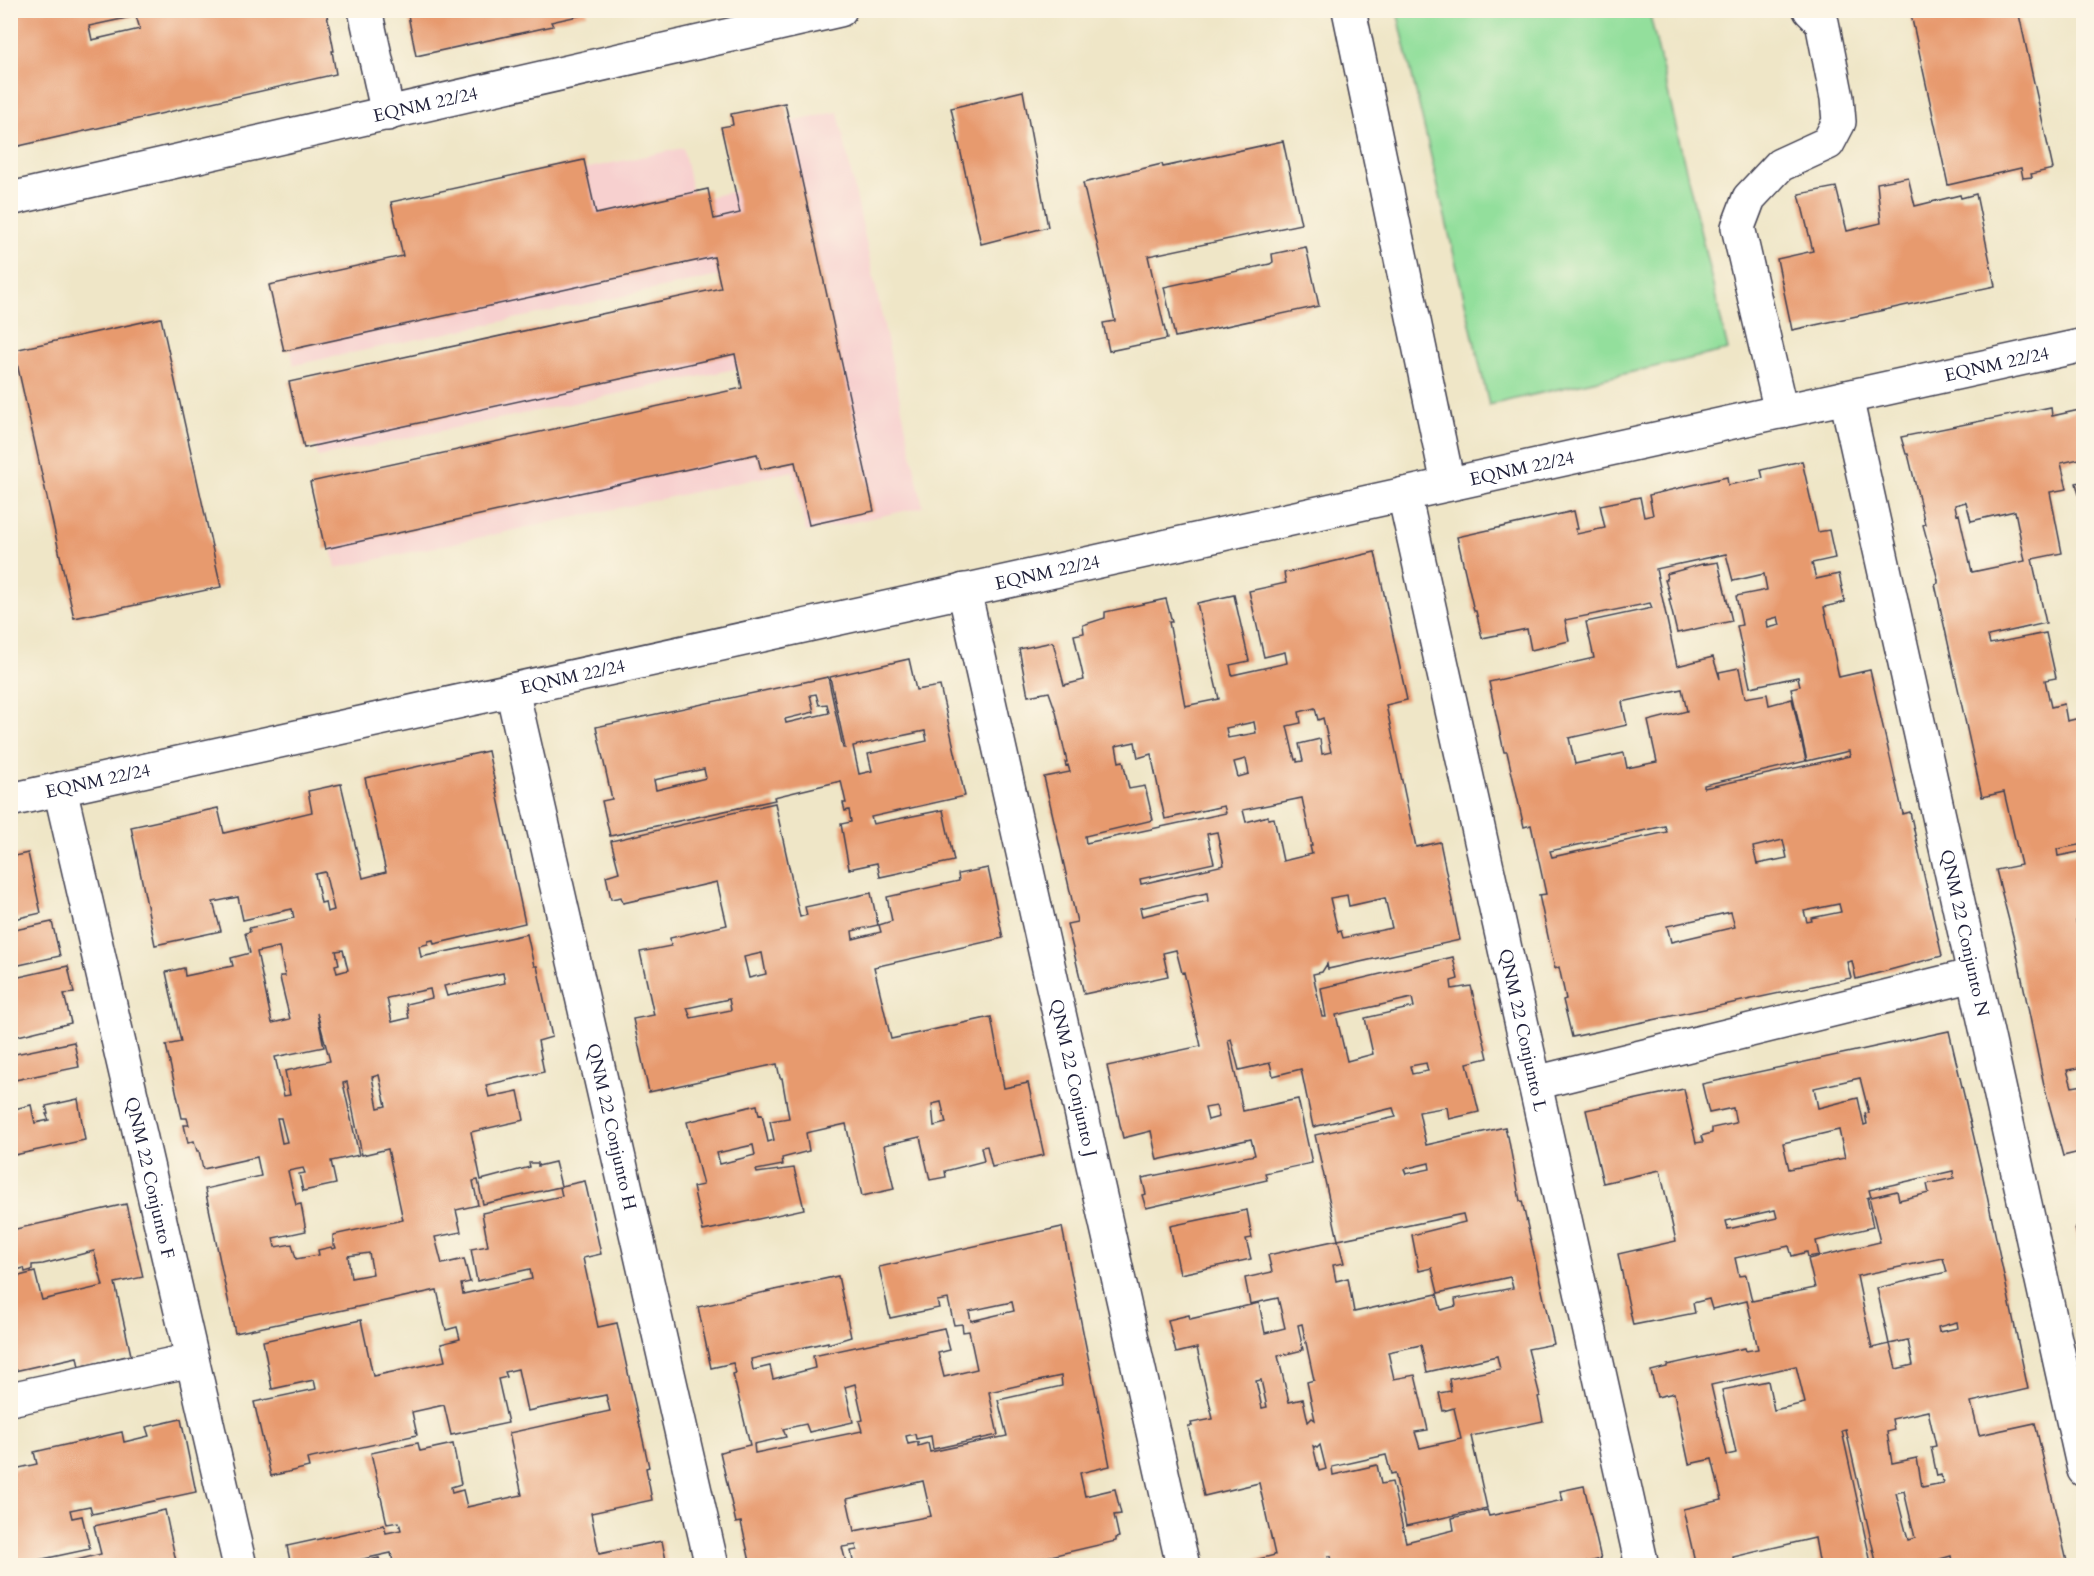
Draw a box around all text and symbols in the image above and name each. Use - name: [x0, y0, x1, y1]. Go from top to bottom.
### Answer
- street label: EQNM 22/24: [371, 80, 480, 128]
- street label: EQNM 22/24: [1942, 341, 2051, 388]
- street label: EQNM 22/24: [1467, 445, 1577, 492]
- street label: EQNM 22/24: [993, 549, 1102, 596]
- street label: EQNM 22/24: [518, 653, 627, 700]
- street label: EQNM 22/24: [43, 757, 153, 804]
- street label: QNM 22 Conjunto N: [1934, 847, 1996, 1020]
- street label: QNM 22 Conjunto L: [1493, 946, 1553, 1114]
- street label: QNM 22 Conjunto J: [1044, 996, 1103, 1159]
- street label: QNM 22 Conjunto H: [581, 1041, 643, 1213]
- street label: QNM 22 Conjunto F: [119, 1094, 181, 1261]

